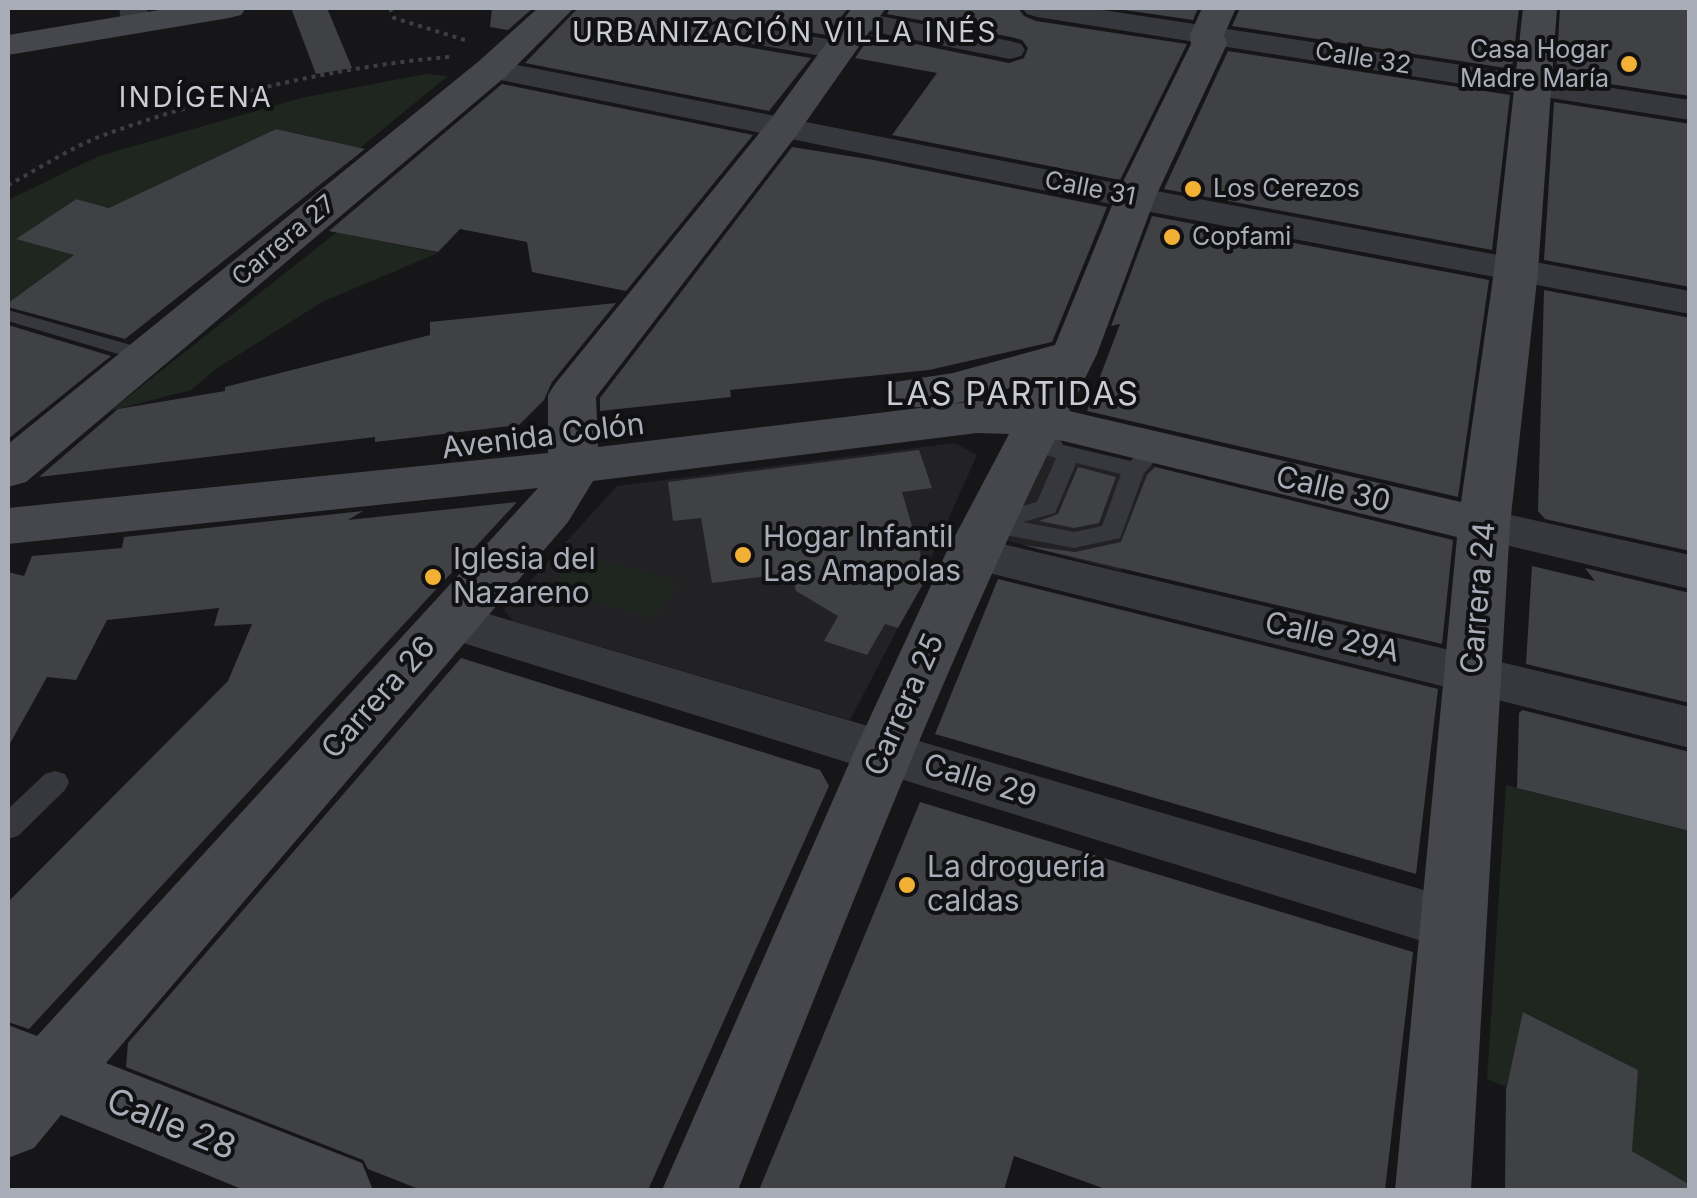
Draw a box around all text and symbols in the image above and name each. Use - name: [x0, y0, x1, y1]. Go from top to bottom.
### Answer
- district label: URBANIZACIÓN VILLA INÉS: [572, 17, 998, 51]
- place label: Casa Hogar Madre María: [1460, 35, 1609, 94]
- street label: Calle 32: [1313, 37, 1413, 81]
- marker: Casa Hogar Madre María: [1618, 53, 1640, 75]
- district label: INDÍGENA: [119, 82, 273, 116]
- street label: Calle 31: [1042, 166, 1138, 212]
- place label: Los Cerezos: [1213, 174, 1360, 204]
- marker: Los Cerezos: [1182, 178, 1204, 200]
- street label: Carrera 27: [226, 189, 342, 293]
- place label: Copfami: [1192, 222, 1291, 252]
- marker: Copfami: [1161, 226, 1183, 248]
- district label: LAS PARTIDAS: [886, 376, 1140, 414]
- street label: Avenida Colón: [440, 407, 646, 467]
- street label: Calle 30: [1272, 459, 1394, 521]
- place label: Hogar Infantil Las Amapolas: [763, 520, 961, 590]
- street label: Carrera 24: [1454, 520, 1504, 676]
- place label: Iglesia del Nazareno: [453, 542, 596, 612]
- marker: Hogar Infantil Las Amapolas: [732, 544, 754, 566]
- marker: Iglesia del Nazareno: [422, 566, 444, 588]
- street label: Calle 29A: [1261, 605, 1403, 671]
- street label: Carrera 25: [858, 628, 952, 782]
- street label: Carrera 26: [315, 629, 443, 767]
- street label: Calle 29: [919, 747, 1041, 815]
- place label: La droguería caldas: [927, 850, 1106, 920]
- marker: La droguería caldas: [896, 874, 918, 896]
- street label: Calle 28: [100, 1080, 242, 1170]

